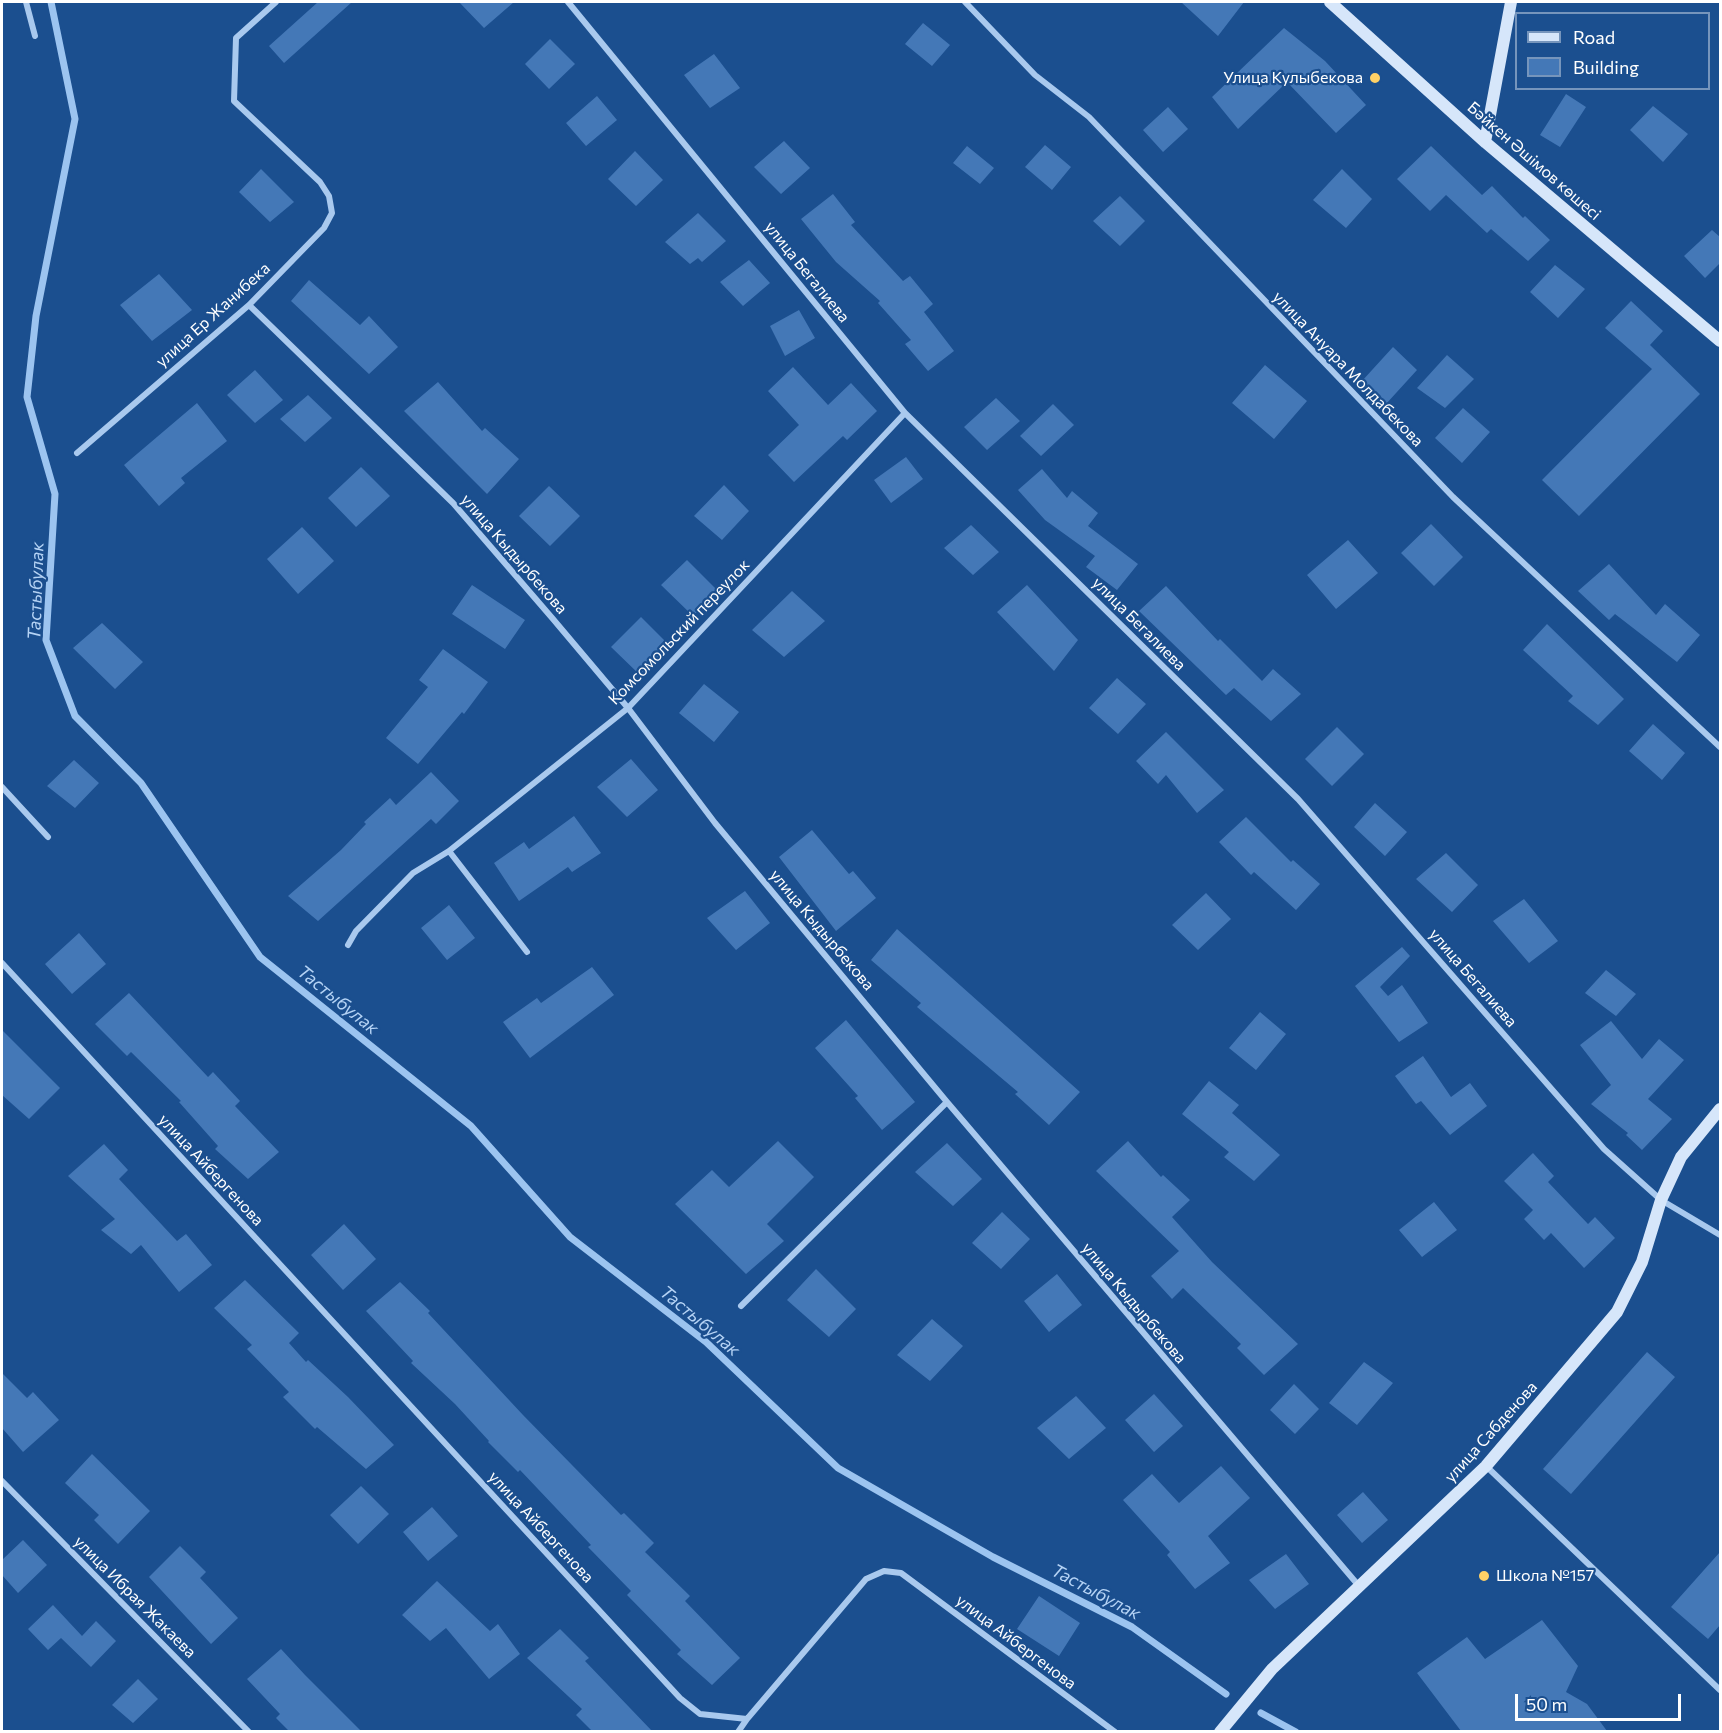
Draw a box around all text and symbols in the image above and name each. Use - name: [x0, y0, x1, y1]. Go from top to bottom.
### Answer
- legend: [1515, 12, 1710, 90]
- text: Road: [1573, 26, 1615, 48]
- text: Building: [1573, 56, 1639, 78]
- place label: Улица Кулыбекова: [1223, 68, 1363, 88]
- marker: Улица Кулыбекова: [1368, 71, 1382, 85]
- street label: Бәйкен Әшімов көшесі: [1463, 98, 1605, 224]
- street label: улица Бегалиева: [760, 218, 854, 326]
- street label: улица Ер Жанибека: [152, 259, 274, 371]
- street label: улица Ануара Молдабекова: [1269, 287, 1427, 451]
- street label: улица Кыдырбекова: [457, 490, 571, 618]
- water label: Тастыбулак: [23, 542, 49, 640]
- street label: Комсомольский переулок: [604, 555, 754, 709]
- street label: улица Бегалиева: [1088, 573, 1190, 675]
- street label: улица Кыдырбекова: [766, 866, 878, 994]
- street label: улица Бегалиева: [1425, 925, 1521, 1031]
- water label: Тастыбулак: [293, 961, 383, 1039]
- street label: улица Айбергенова: [154, 1110, 268, 1230]
- street label: улица Кыдырбекова: [1078, 1239, 1190, 1367]
- water label: Тастыбулак: [655, 1281, 745, 1361]
- street label: улица Сабденова: [1441, 1378, 1541, 1486]
- street label: улица Айбергенова: [484, 1467, 598, 1587]
- street label: улица Ибрая Жакаева: [70, 1532, 200, 1662]
- water label: Тастыбулак: [1048, 1559, 1144, 1625]
- place label: Школа №157: [1496, 1566, 1594, 1586]
- marker: Школа №157: [1477, 1569, 1491, 1583]
- street label: улица Айбергенова: [952, 1591, 1080, 1693]
- scale bar: [1518, 1682, 1684, 1720]
- text: 50 m: [1526, 1693, 1567, 1715]

